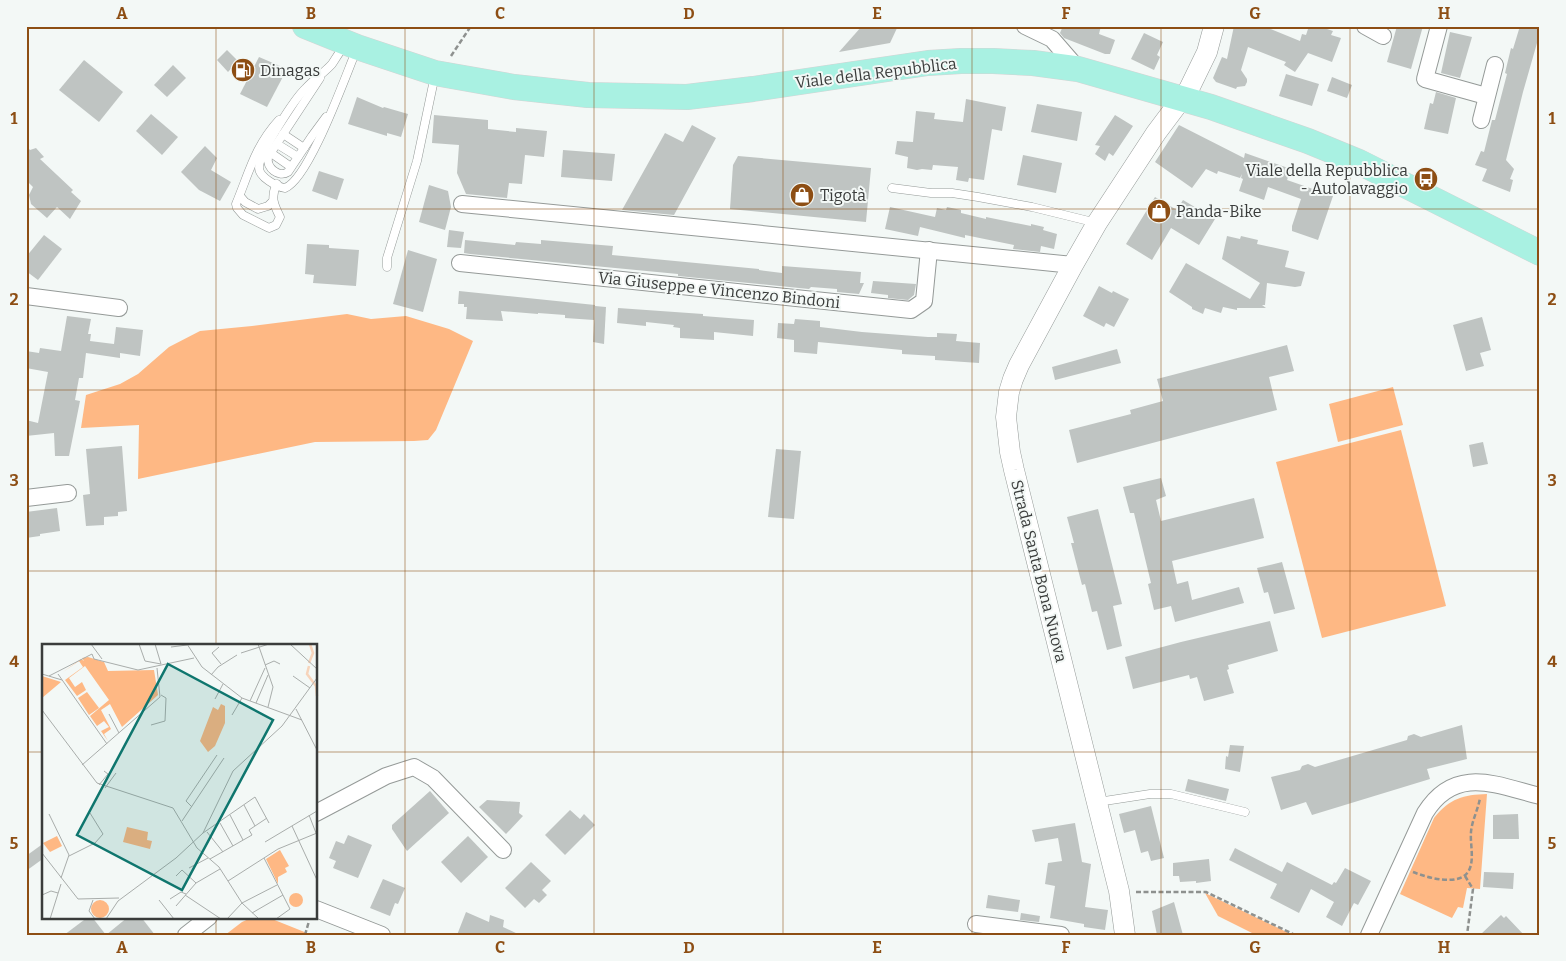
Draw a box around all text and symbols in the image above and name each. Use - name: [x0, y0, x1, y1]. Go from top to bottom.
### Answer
- text: A: [116, 4, 128, 23]
- text: B: [306, 4, 316, 23]
- text: C: [495, 4, 505, 23]
- text: D: [683, 4, 695, 23]
- text: E: [872, 4, 882, 23]
- text: F: [1062, 4, 1071, 23]
- text: G: [1249, 4, 1261, 23]
- text: H: [1438, 4, 1451, 23]
- street label: Viale della Repubblica: [794, 54, 958, 92]
- fuel station icon: Dinagas: [230, 57, 256, 83]
- place label: Dinagas: [260, 61, 320, 80]
- text: 1: [11, 109, 18, 128]
- text: 1: [1549, 109, 1556, 128]
- place label: Viale della Repubblica - Autolavaggio: [1246, 161, 1408, 198]
- bus stop icon: Viale della Repubblica - Autolavaggio: [1413, 166, 1439, 192]
- shop icon: Tigotà: [789, 182, 815, 208]
- place label: Tigotà: [820, 186, 866, 205]
- shop icon: Panda-Bike: [1146, 198, 1172, 224]
- place label: Panda-Bike: [1176, 202, 1261, 221]
- street label: Via Giuseppe e Vincenzo Bindoni: [597, 268, 841, 312]
- text: 2: [9, 290, 19, 309]
- text: 2: [1547, 290, 1557, 309]
- text: 3: [9, 471, 19, 490]
- text: 3: [1547, 471, 1557, 490]
- street label: Strada Santa Bona Nuova: [1007, 478, 1071, 664]
- inset map: [42, 644, 318, 918]
- text: 4: [9, 652, 19, 671]
- text: 4: [1547, 652, 1557, 671]
- text: 5: [10, 834, 19, 853]
- text: 5: [1548, 834, 1557, 853]
- text: A: [116, 938, 128, 957]
- text: B: [306, 938, 316, 957]
- text: C: [495, 938, 505, 957]
- text: D: [683, 938, 695, 957]
- text: E: [872, 938, 882, 957]
- text: F: [1062, 938, 1071, 957]
- text: G: [1249, 938, 1261, 957]
- text: H: [1438, 938, 1451, 957]

